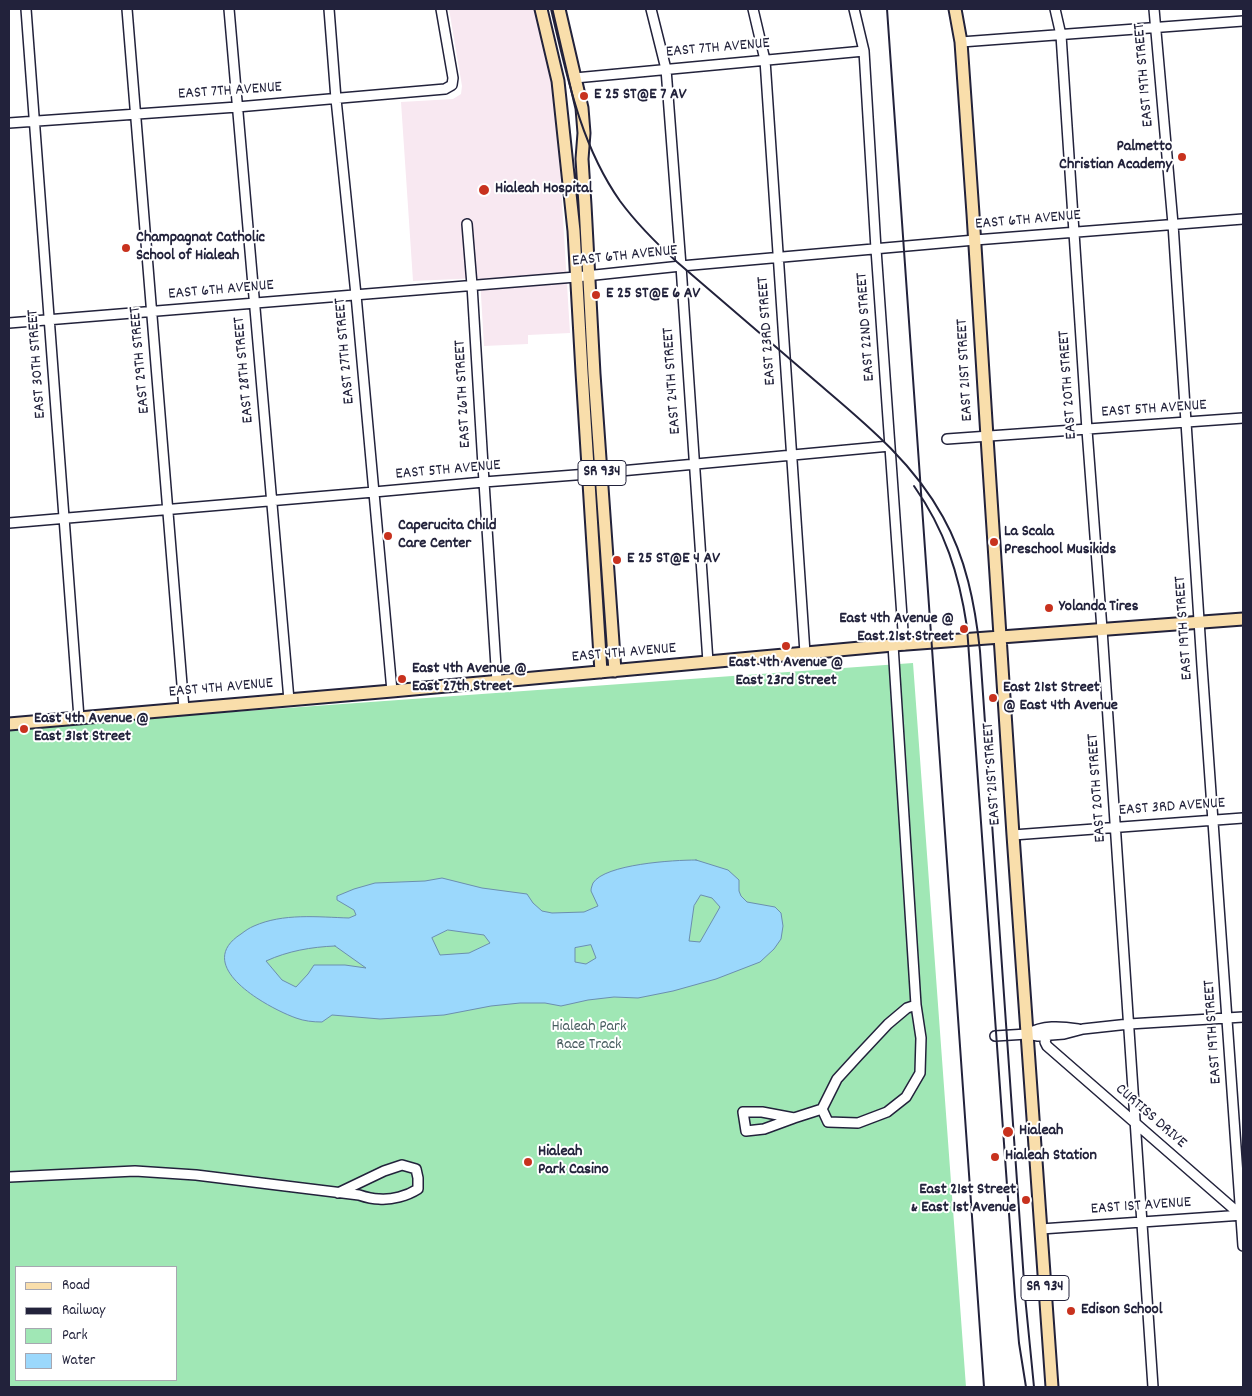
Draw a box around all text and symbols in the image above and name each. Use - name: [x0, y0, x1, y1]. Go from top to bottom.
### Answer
- street label: EAST 19TH STREET: [1131, 22, 1159, 128]
- street label: EAST 7TH AVENUE: [665, 35, 771, 63]
- street label: EAST 7TH AVENUE: [177, 79, 283, 105]
- place label: E 25 ST@E 7 AV: [594, 86, 686, 106]
- marker: E 25 ST@E 7 AV: [578, 90, 590, 102]
- place label: Palmetto Christian Academy: [1059, 138, 1172, 176]
- marker: Palmetto Christian Academy: [1176, 151, 1188, 163]
- place label: Hialeah Hospital: [495, 180, 593, 200]
- marker: Hialeah Hospital: [477, 183, 491, 197]
- street label: EAST 6TH AVENUE: [974, 207, 1082, 235]
- place label: Champagnat Catholic School of Hialeah: [136, 229, 265, 267]
- marker: Champagnat Catholic School of Hialeah: [120, 242, 132, 254]
- street label: EAST 6TH AVENUE: [571, 242, 679, 272]
- street label: EAST 22ND STREET: [854, 272, 880, 382]
- street label: EAST 23RD STREET: [755, 276, 781, 386]
- street label: EAST 6TH AVENUE: [167, 277, 275, 305]
- place label: E 25 ST@E 6 AV: [606, 285, 700, 305]
- marker: E 25 ST@E 6 AV: [590, 289, 602, 301]
- street label: EAST 27TH STREET: [332, 297, 360, 405]
- street label: EAST 29TH STREET: [127, 305, 155, 415]
- street label: EAST 30TH STREET: [25, 309, 51, 419]
- street label: EAST 28TH STREET: [231, 316, 259, 424]
- street label: EAST 21ST STREET: [954, 318, 978, 422]
- street label: EAST 24TH STREET: [660, 327, 686, 435]
- street label: EAST 20TH STREET: [1056, 330, 1082, 440]
- street label: EAST 26TH STREET: [452, 339, 476, 449]
- street label: EAST 5TH AVENUE: [1101, 397, 1207, 423]
- street label: EAST 5TH AVENUE: [395, 457, 501, 485]
- road number: SR 934: [578, 460, 626, 486]
- place label: Caperucita Child Care Center: [398, 517, 497, 555]
- place label: La Scala Preschool Musikids: [1004, 523, 1116, 561]
- marker: Caperucita Child Care Center: [382, 530, 394, 542]
- marker: La Scala Preschool Musikids: [988, 536, 1000, 548]
- place label: E 25 ST@E 4 AV: [627, 550, 720, 570]
- marker: E 25 ST@E 4 AV: [611, 554, 623, 566]
- street label: EAST 19TH STREET: [1172, 575, 1198, 681]
- place label: Yolanda Tires: [1059, 598, 1138, 618]
- marker: Yolanda Tires: [1043, 602, 1055, 614]
- place label: East 4th Avenue @ East 21st Street: [839, 610, 954, 648]
- marker: East 4th Avenue @ East 21st Street: [958, 623, 970, 635]
- street label: EAST 4TH AVENUE: [571, 640, 677, 668]
- marker: East 4th Avenue @ East 23rd Street: [780, 640, 792, 652]
- place label: East 4th Avenue @ East 23rd Street: [729, 654, 843, 692]
- place label: East 4th Avenue @ East 27th Street: [412, 660, 527, 698]
- marker: East 4th Avenue @ East 27th Street: [396, 673, 408, 685]
- street label: EAST 4TH AVENUE: [168, 675, 274, 703]
- place label: East 21st Street @ East 4th Avenue: [1003, 679, 1118, 717]
- marker: East 21st Street @ East 4th Avenue: [987, 692, 999, 704]
- place label: East 4th Avenue @ East 31st Street: [34, 710, 149, 748]
- street label: EAST 21ST STREET: [980, 722, 1006, 826]
- marker: East 4th Avenue @ East 31st Street: [18, 723, 30, 735]
- street label: EAST 20TH STREET: [1085, 733, 1111, 843]
- street label: EAST 3RD AVENUE: [1118, 795, 1226, 821]
- street label: EAST 19TH STREET: [1201, 979, 1227, 1085]
- park label: Hialeah Park Race Track: [551, 1018, 627, 1056]
- street label: CURTISS DRIVE: [1110, 1081, 1190, 1153]
- place label: Hialeah: [1019, 1122, 1063, 1142]
- marker: Hialeah: [1001, 1125, 1015, 1139]
- place label: Hialeah Park Casino: [538, 1143, 609, 1181]
- place label: Hialeah Station: [1005, 1147, 1097, 1167]
- marker: Hialeah Station: [989, 1151, 1001, 1163]
- marker: Hialeah Park Casino: [522, 1156, 534, 1168]
- place label: East 21st Street & East 1st Avenue: [911, 1181, 1016, 1219]
- marker: East 21st Street & East 1st Avenue: [1020, 1194, 1032, 1206]
- street label: EAST 1ST AVENUE: [1090, 1194, 1192, 1220]
- legend: [15, 1266, 178, 1381]
- text: Road: [62, 1275, 90, 1297]
- road number: SR 934: [1021, 1276, 1069, 1300]
- text: Railway: [62, 1300, 105, 1322]
- place label: Edison School: [1081, 1301, 1162, 1321]
- marker: Edison School: [1065, 1305, 1077, 1317]
- text: Park: [62, 1325, 88, 1347]
- text: Water: [62, 1350, 95, 1372]

